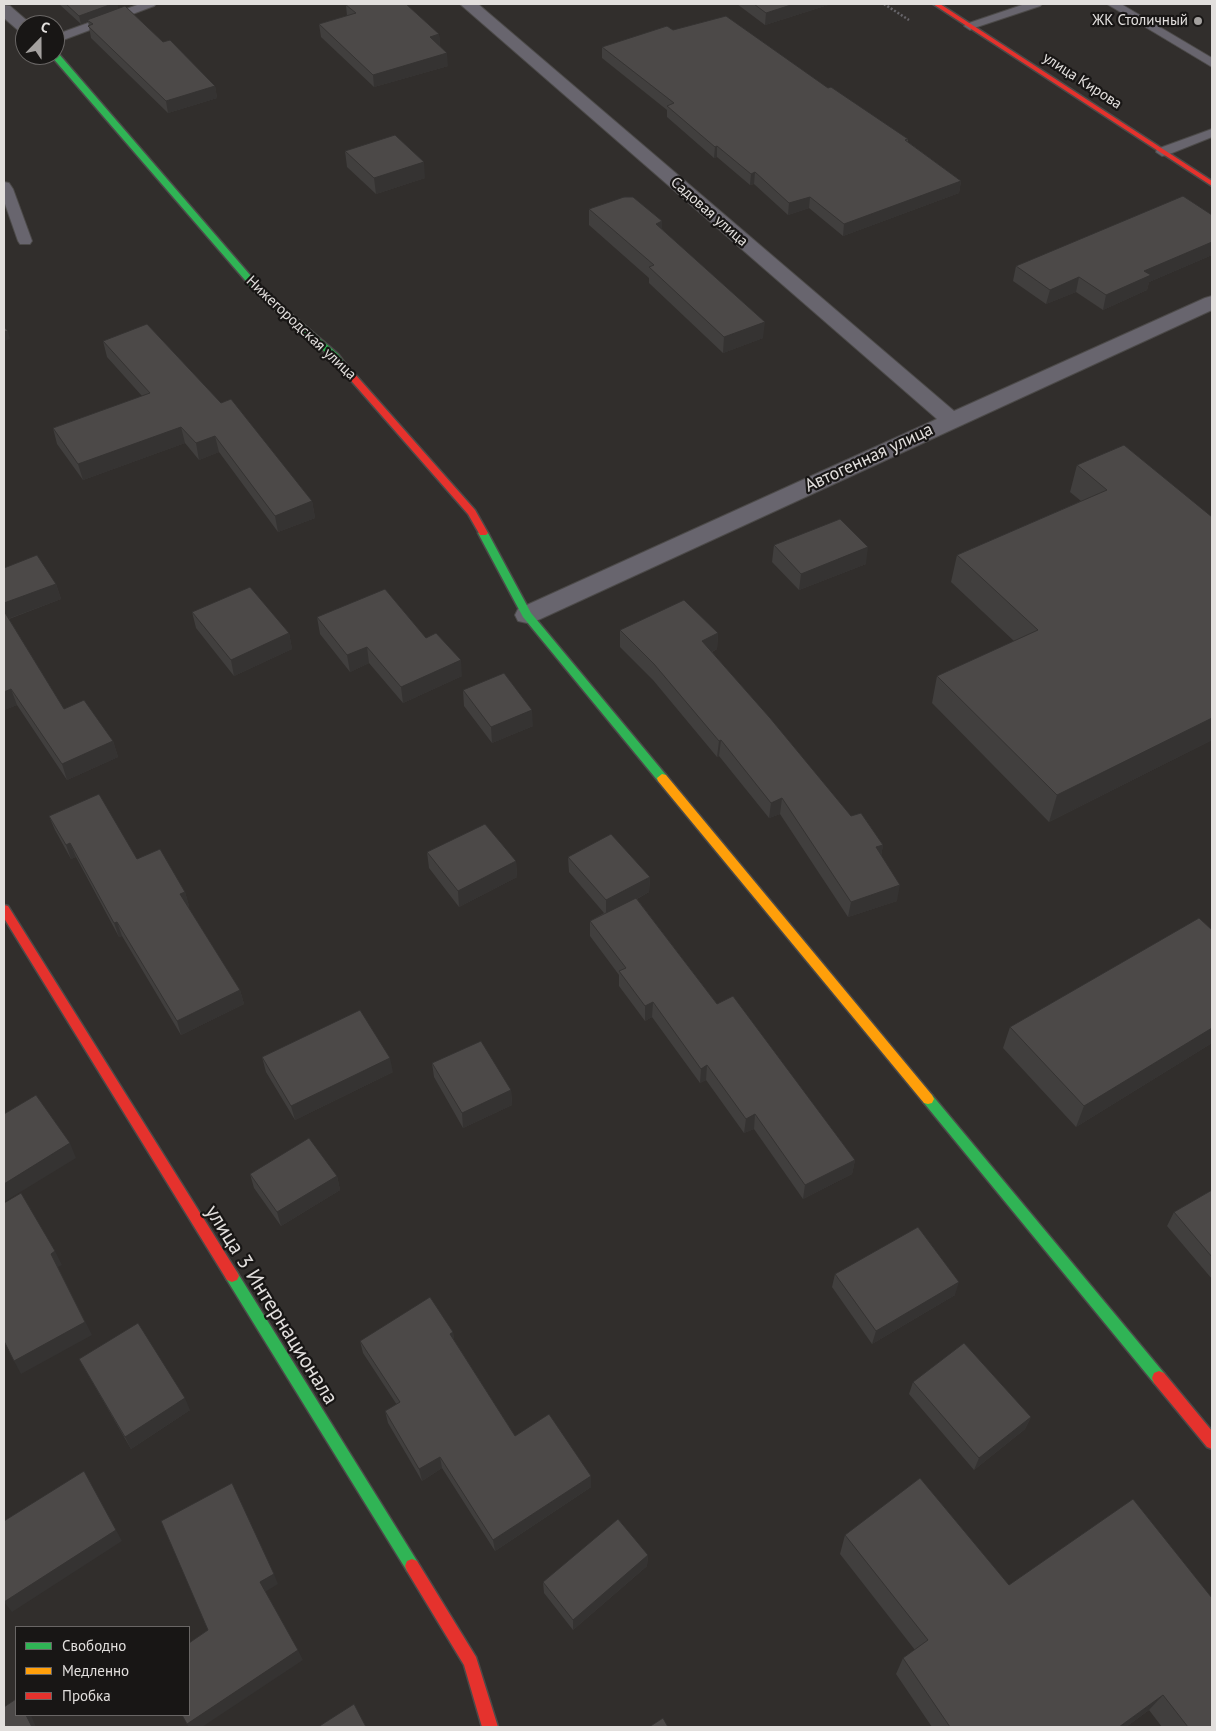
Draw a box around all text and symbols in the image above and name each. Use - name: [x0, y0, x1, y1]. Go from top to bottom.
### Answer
- place label: ЖК Столичный: [1092, 12, 1188, 30]
- north arrow: [15, 15, 65, 65]
- marker: ЖК Столичный: [1192, 15, 1204, 27]
- text: С: [38, 17, 52, 37]
- street label: улица Кирова: [1039, 49, 1125, 113]
- street label: Садовая улица: [667, 174, 751, 250]
- street label: Нижегородская улица: [242, 272, 360, 384]
- street label: Автогенная улица: [801, 419, 937, 497]
- street label: улица 3 Интернационала: [199, 1201, 343, 1409]
- legend: [15, 1626, 190, 1716]
- text: Свободно: [62, 1636, 126, 1655]
- text: Медленно: [62, 1661, 129, 1680]
- text: Пробка: [62, 1686, 111, 1705]

